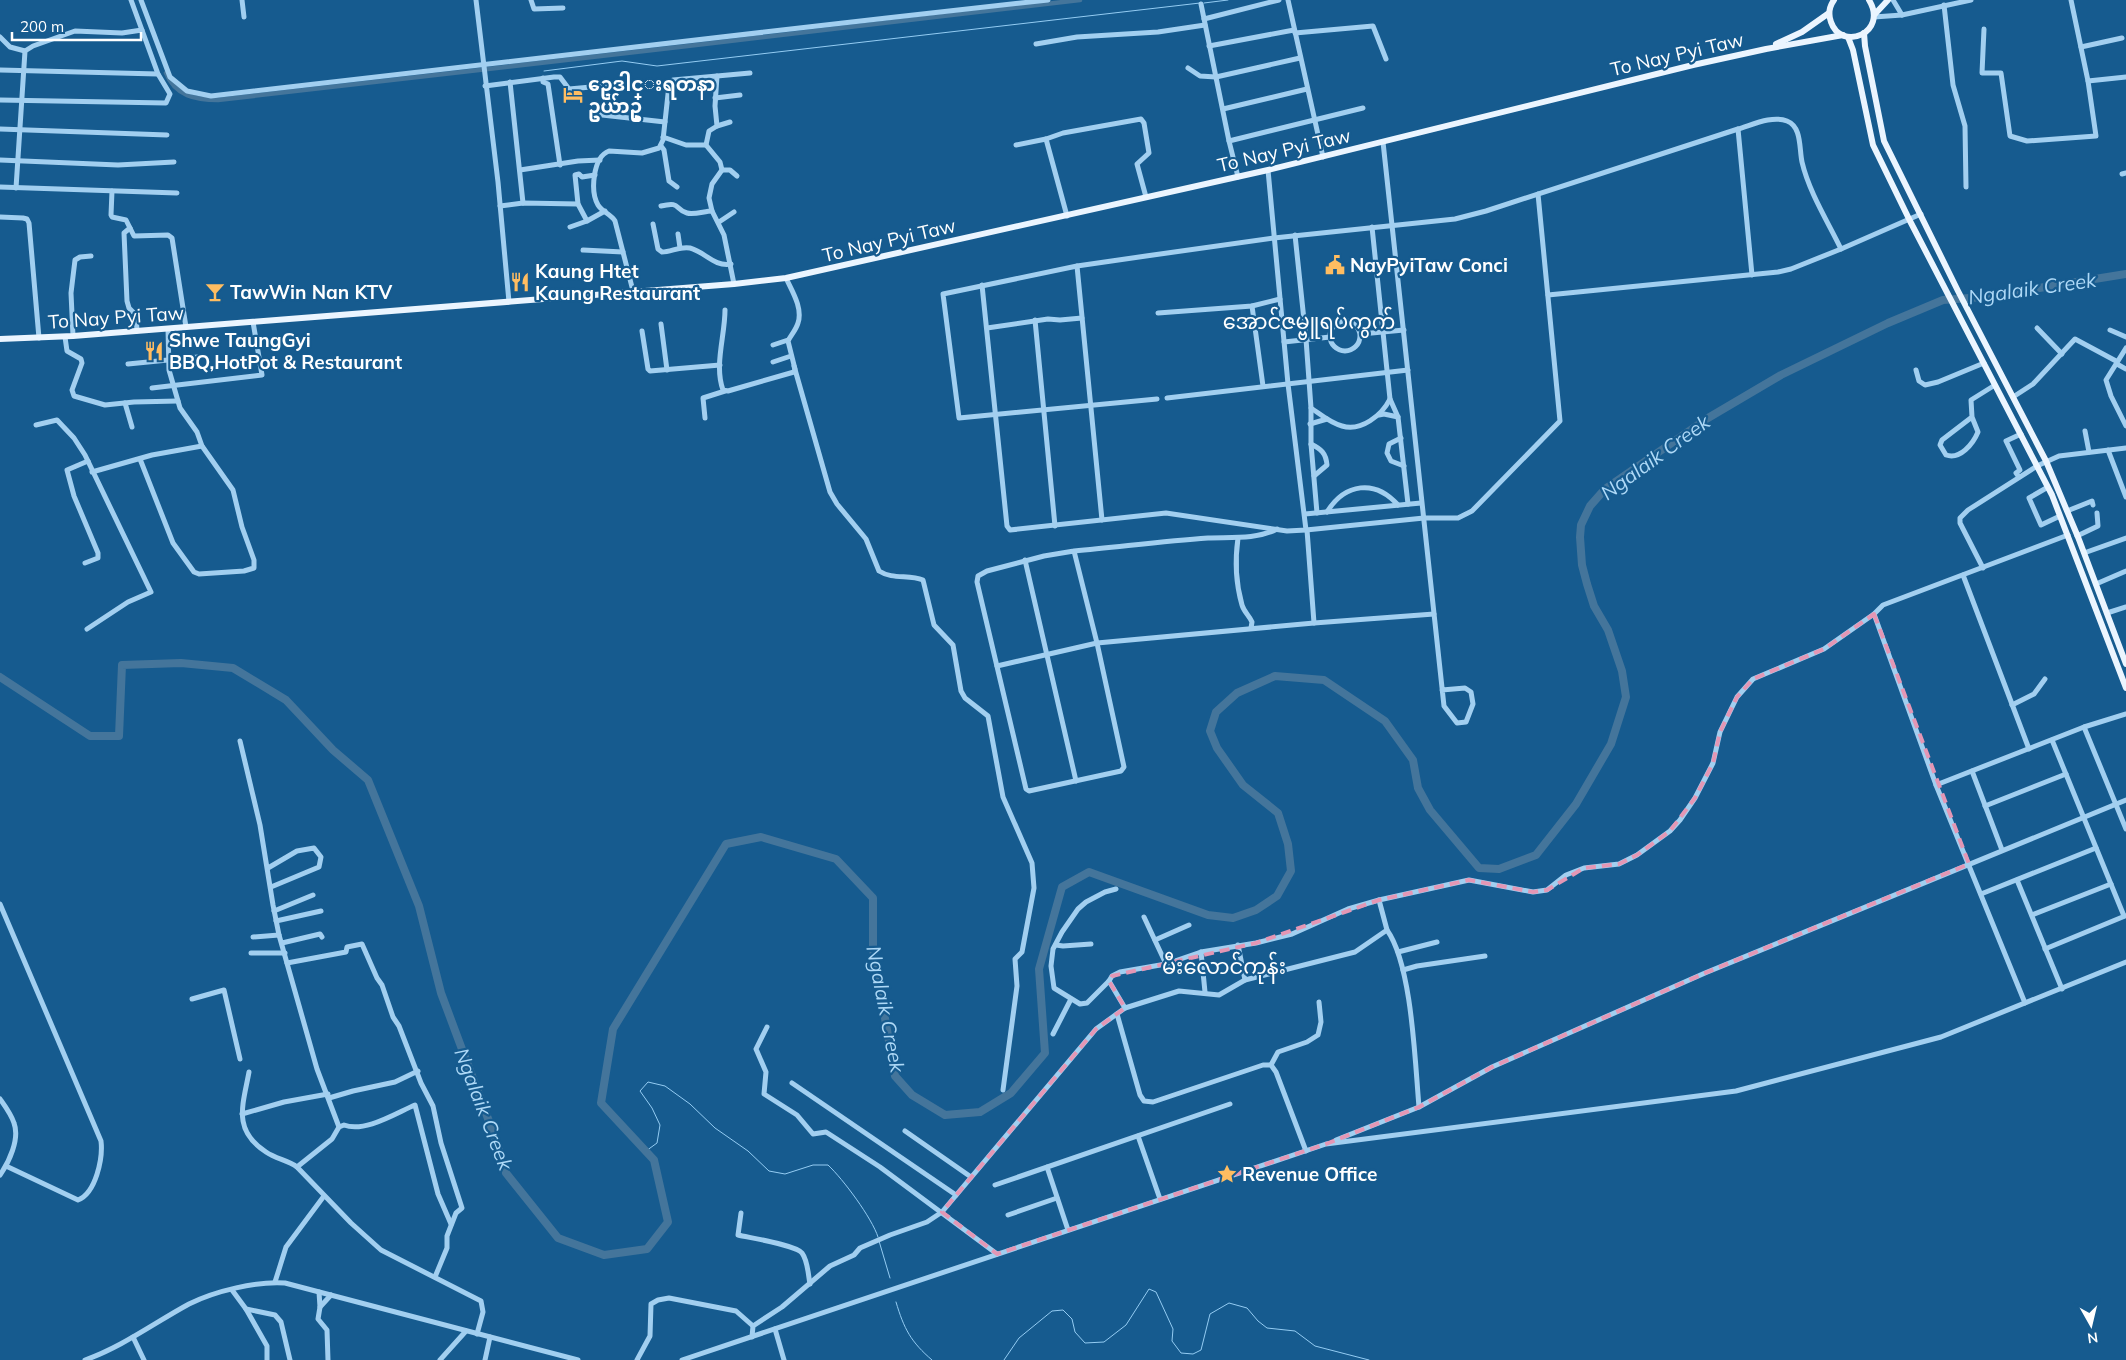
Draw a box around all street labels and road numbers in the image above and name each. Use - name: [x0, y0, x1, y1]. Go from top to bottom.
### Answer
- street label: To Nay Pyi Taw: [1608, 27, 1746, 81]
- street label: To Nay Pyi Taw: [1215, 123, 1353, 177]
- street label: To Nay Pyi Taw: [820, 213, 958, 267]
- street label: To Nay Pyi Taw: [47, 300, 185, 334]

